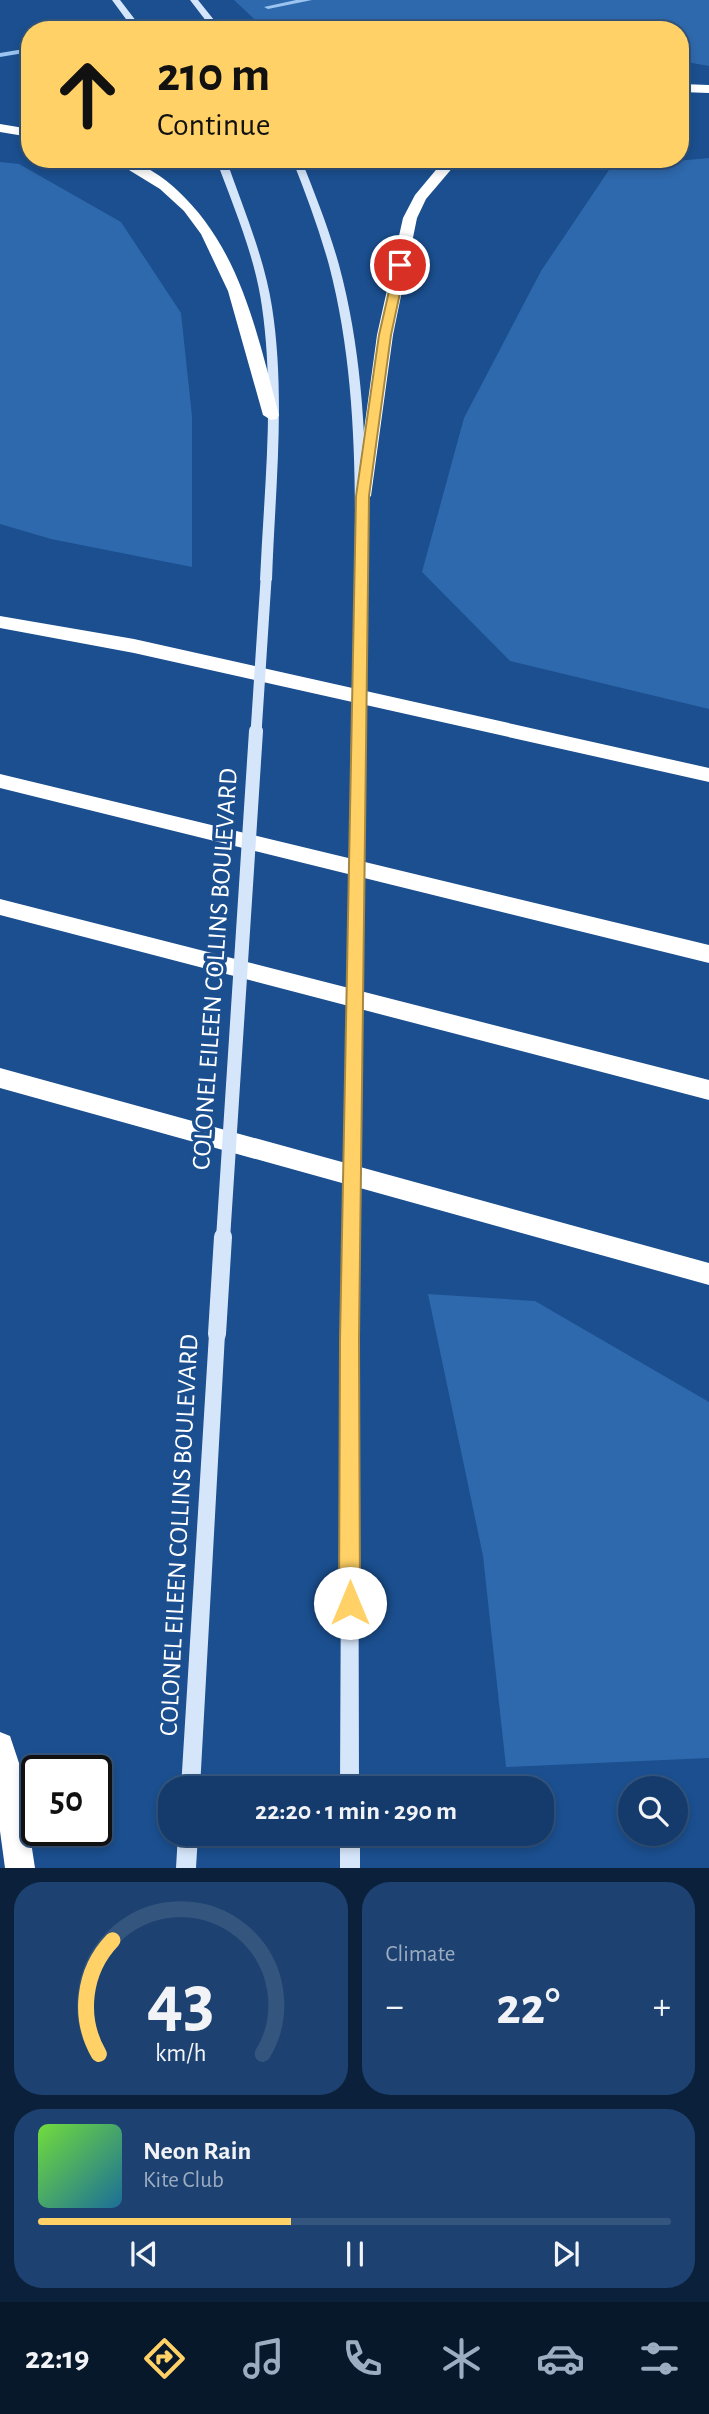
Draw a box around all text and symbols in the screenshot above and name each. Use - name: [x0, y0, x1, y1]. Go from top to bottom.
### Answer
- icon: ahead: [42, 49, 133, 140]
- text: 210 m: [157, 51, 270, 100]
- text: Continue: [157, 109, 270, 141]
- pin: [370, 235, 430, 295]
- icon: arrive: [381, 246, 419, 284]
- street label: COLONEL EILEEN COLLINS BOULEVARD: [188, 767, 242, 1171]
- street label: COLONEL EILEEN COLLINS BOULEVARD: [155, 1333, 203, 1737]
- position arrow: [313, 1566, 387, 1640]
- speed limit sign: 50: [21, 1755, 112, 1846]
- map controls: [618, 1776, 688, 1846]
- button: search: [618, 1776, 688, 1846]
- text: 22:20 · 1 min · 290 m: [255, 1798, 457, 1824]
- text: Climate: [386, 1943, 455, 1966]
- text: 43: [147, 1967, 215, 2040]
- text: 22°: [496, 1981, 560, 2033]
- text: −: [386, 1988, 404, 2026]
- text: +: [653, 1988, 671, 2026]
- text: km/h: [155, 2041, 207, 2066]
- text: Neon Rain: [143, 2138, 251, 2164]
- text: Kite Club: [143, 2169, 224, 2192]
- icon: previous: [125, 2235, 163, 2273]
- icon: pause: [336, 2235, 374, 2273]
- icon: next: [547, 2235, 585, 2273]
- icon: directions: [140, 2334, 189, 2383]
- icon: music: [239, 2334, 288, 2383]
- icon: phone: [338, 2334, 387, 2383]
- icon: climate: [437, 2334, 486, 2383]
- icon: car: [536, 2334, 585, 2383]
- icon: filters: [635, 2334, 684, 2383]
- text: 22:19: [25, 2342, 89, 2374]

